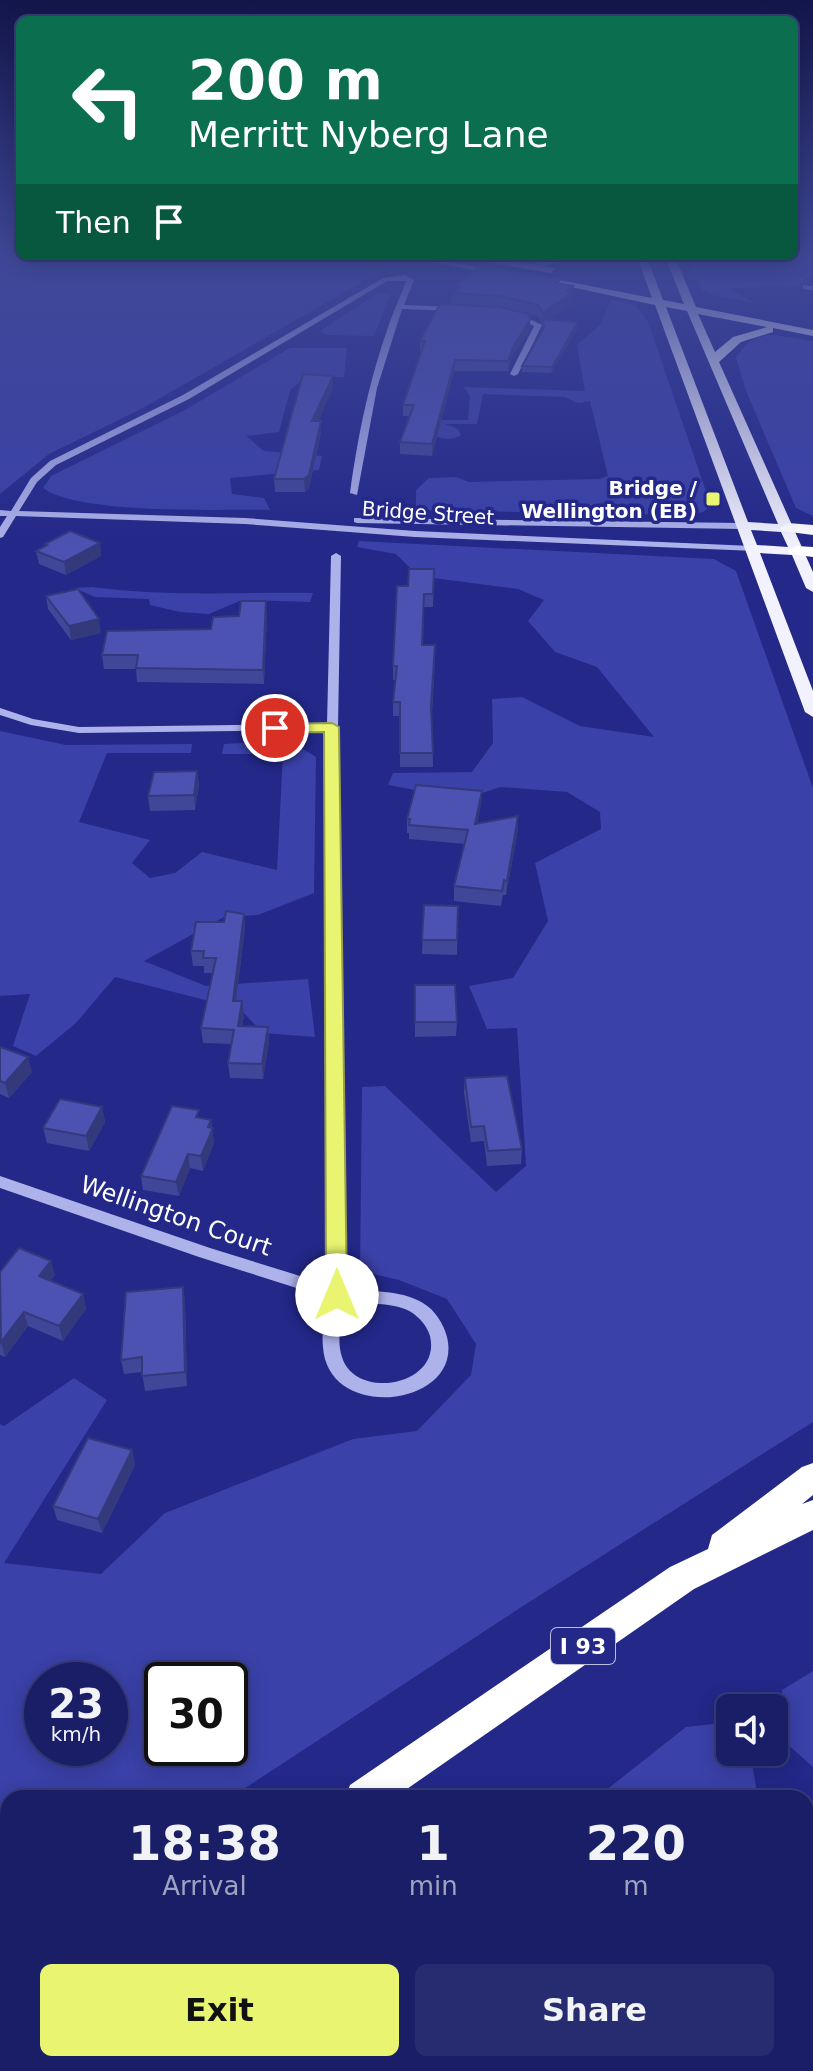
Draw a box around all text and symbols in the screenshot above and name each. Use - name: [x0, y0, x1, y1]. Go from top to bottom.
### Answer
- text: 200 m: [188, 47, 383, 112]
- icon: left: [56, 48, 160, 152]
- text: Merritt Nyberg Lane: [188, 114, 549, 155]
- icon: arrive: [147, 200, 191, 244]
- text: Then: [56, 205, 131, 240]
- place label: Bridge / Wellington (EB): [521, 476, 698, 523]
- marker: Bridge / Wellington (EB): [704, 490, 722, 508]
- street label: Bridge Street: [361, 496, 495, 530]
- pin: [241, 694, 309, 762]
- icon: arrive: [253, 706, 297, 750]
- street label: Wellington Court: [77, 1170, 275, 1262]
- position arrow: [295, 1253, 379, 1337]
- road number: I 93: [551, 1628, 615, 1664]
- speed limit sign: 30: [144, 1662, 248, 1766]
- text: 23: [48, 1681, 104, 1727]
- map controls: [716, 1694, 788, 1766]
- button: sound: [716, 1694, 788, 1766]
- text: km/h: [51, 1722, 101, 1746]
- text: 18:38: [128, 1815, 281, 1871]
- text: 1: [417, 1815, 450, 1871]
- text: 220: [586, 1815, 686, 1871]
- text: Arrival: [162, 1871, 247, 1901]
- text: min: [409, 1871, 458, 1901]
- text: m: [623, 1871, 649, 1901]
- button: Exit: [40, 1964, 399, 2056]
- button: Share: [415, 1964, 774, 2056]

